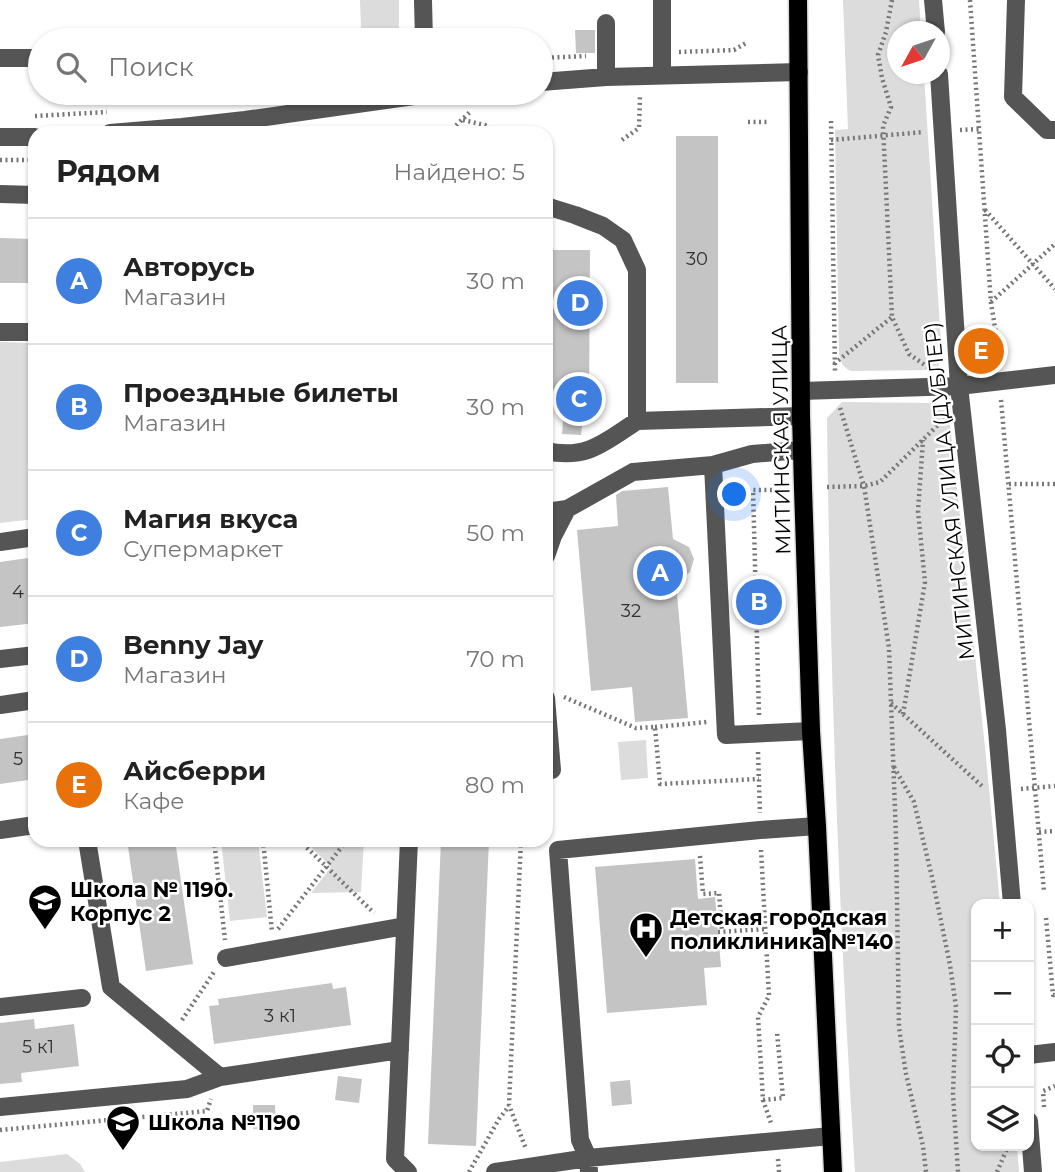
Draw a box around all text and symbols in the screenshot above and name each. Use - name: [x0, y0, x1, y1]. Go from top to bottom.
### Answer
- north arrow: [887, 21, 950, 84]
- search box: [28, 28, 553, 105]
- icon: search: [52, 48, 90, 86]
- text: Поиск: [108, 51, 194, 83]
- text: Рядом: [56, 153, 161, 190]
- text: Найдено: 5: [394, 158, 525, 186]
- house number: 30: [686, 248, 708, 270]
- text: Авторусь: [123, 251, 255, 283]
- text: A: [70, 267, 88, 295]
- text: 30 m: [466, 267, 525, 295]
- pin: D: [557, 277, 603, 329]
- text: Магазин: [123, 283, 227, 311]
- street label: МИТИНСКАЯ УЛИЦА (ДУБЛЕР): [919, 321, 979, 661]
- street label: МИТИНСКАЯ УЛИЦА: [766, 324, 796, 555]
- pin: E: [958, 325, 1004, 377]
- pin: C: [556, 373, 602, 425]
- text: Проездные билеты: [123, 377, 399, 409]
- text: B: [70, 393, 88, 421]
- text: 30 m: [466, 393, 525, 421]
- text: Магазин: [123, 409, 227, 437]
- your location: [717, 477, 751, 511]
- text: Магия вкуса: [123, 503, 298, 535]
- text: C: [71, 519, 87, 547]
- text: 50 m: [466, 519, 525, 547]
- text: Супермаркет: [123, 535, 283, 563]
- pin: A: [637, 547, 683, 599]
- pin: B: [736, 576, 782, 628]
- house number: 4: [12, 581, 24, 603]
- house number: 32: [621, 600, 641, 622]
- text: Benny Jay: [123, 629, 263, 661]
- text: D: [70, 645, 89, 673]
- text: 70 m: [466, 645, 525, 673]
- text: Магазин: [123, 661, 227, 689]
- house number: 5: [13, 748, 23, 770]
- text: Айсберри: [123, 755, 266, 787]
- text: E: [71, 771, 87, 799]
- text: 80 m: [465, 771, 525, 799]
- text: Кафе: [123, 787, 184, 815]
- place label: Школа № 1190. Корпус 2: [70, 877, 233, 926]
- school or university icon: Школа № 1190. Корпус 2: [26, 882, 64, 931]
- map controls: [971, 899, 1034, 1151]
- button: +: [971, 899, 1034, 962]
- place label: Детская городская поликлиника №140: [670, 905, 894, 954]
- hospital icon: Детская городская поликлиника №140: [627, 910, 665, 959]
- button: −: [971, 962, 1034, 1025]
- house number: 3 к1: [264, 1005, 296, 1027]
- button: locate: [971, 1025, 1034, 1088]
- house number: 5 к1: [22, 1036, 54, 1058]
- button: layers: [971, 1088, 1034, 1151]
- school or university icon: Школа №1190: [104, 1103, 142, 1152]
- place label: Школа №1190: [148, 1110, 301, 1135]

